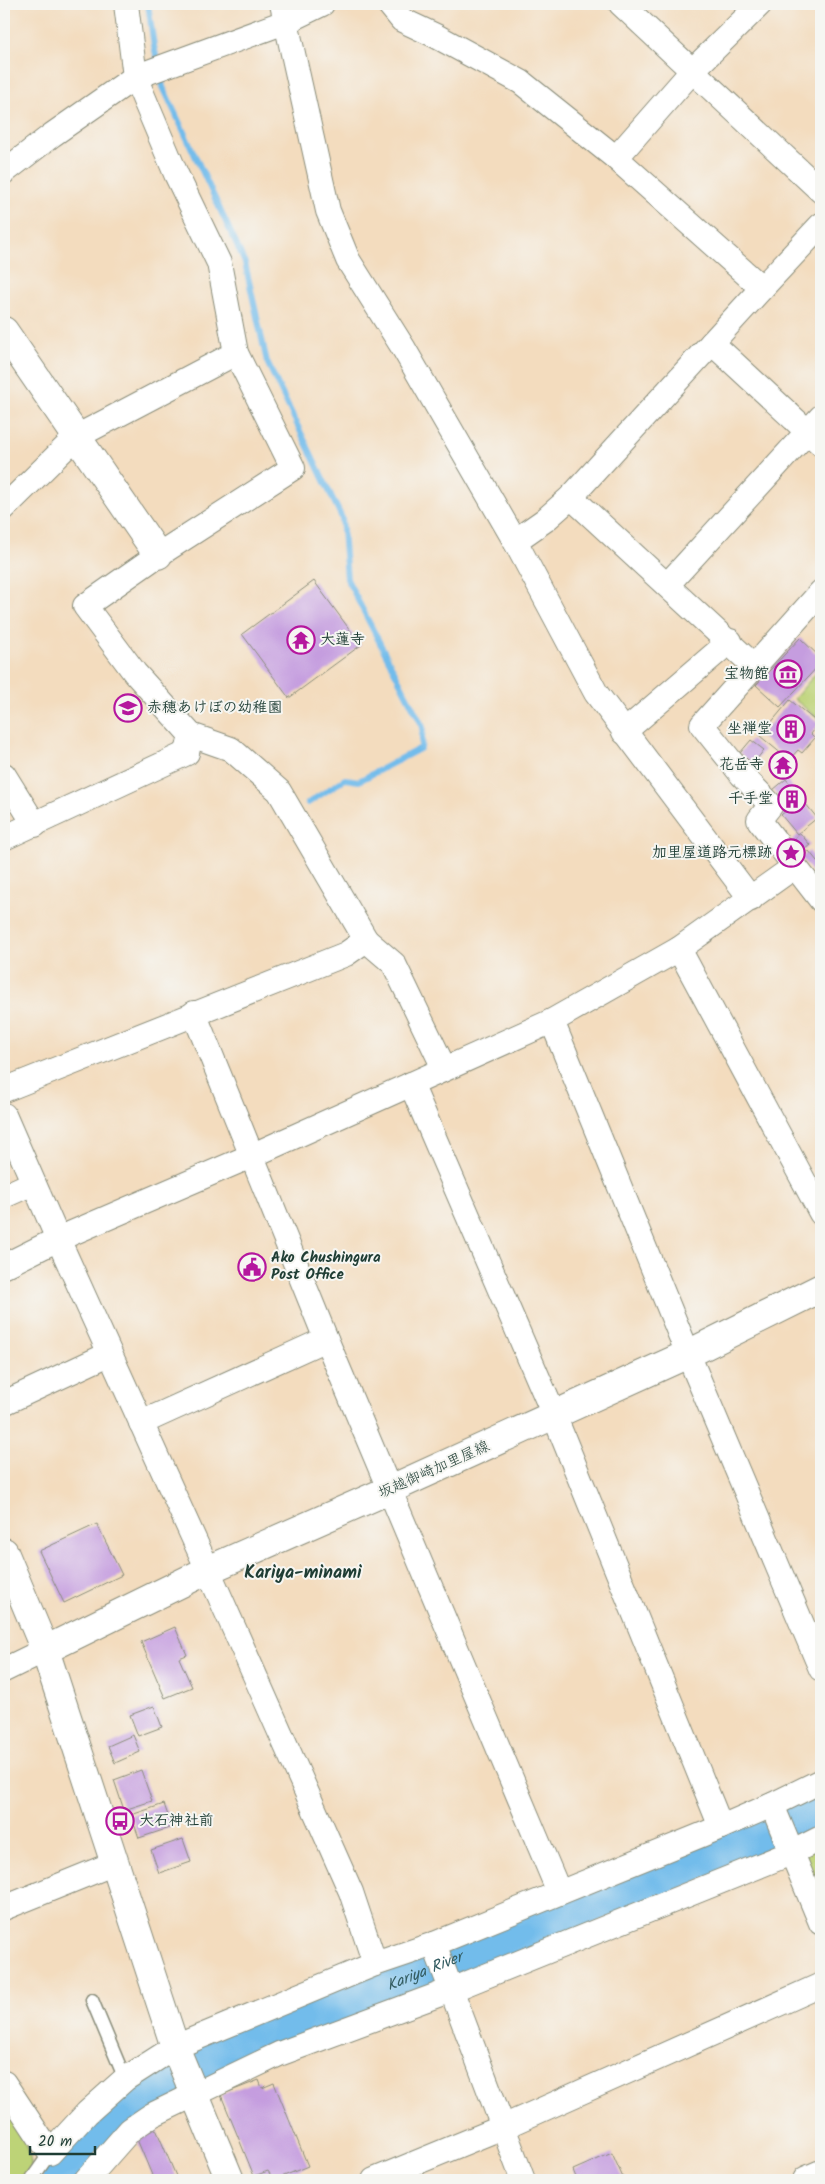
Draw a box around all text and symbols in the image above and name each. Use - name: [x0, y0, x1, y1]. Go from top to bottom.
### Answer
- temple icon: 大蓮寺: [286, 625, 316, 655]
- place label: 大蓮寺: [320, 628, 365, 652]
- museum icon: 宝物館: [773, 659, 803, 689]
- place label: 宝物館: [724, 662, 769, 686]
- school or university icon: 赤穂あけぼの幼稚園: [113, 693, 143, 723]
- place label: 赤穂あけぼの幼稚園: [147, 696, 282, 720]
- building icon: 坐禅堂: [776, 714, 806, 744]
- place label: 坐禅堂: [727, 717, 772, 741]
- temple icon: 花岳寺: [768, 750, 798, 780]
- place label: 花岳寺: [719, 753, 764, 777]
- building icon: 千手堂: [777, 784, 807, 814]
- place label: 千手堂: [728, 787, 773, 811]
- place icon: 加里屋道路元標跡: [776, 838, 806, 868]
- place label: 加里屋道路元標跡: [652, 841, 772, 865]
- place label: Ako Chushingura Post Office: [271, 1246, 381, 1287]
- public building icon: Ako Chushingura Post Office: [237, 1252, 267, 1282]
- street label: 坂越御崎加里屋線: [374, 1435, 494, 1505]
- district label: Kariya-minami: [244, 1559, 362, 1588]
- bus stop icon: 大石神社前: [105, 1806, 135, 1836]
- place label: 大石神社前: [139, 1809, 214, 1833]
- water label: Kariya River: [383, 1943, 470, 1998]
- scale bar: [30, 2124, 95, 2156]
- text: 20 m: [38, 2130, 72, 2154]

